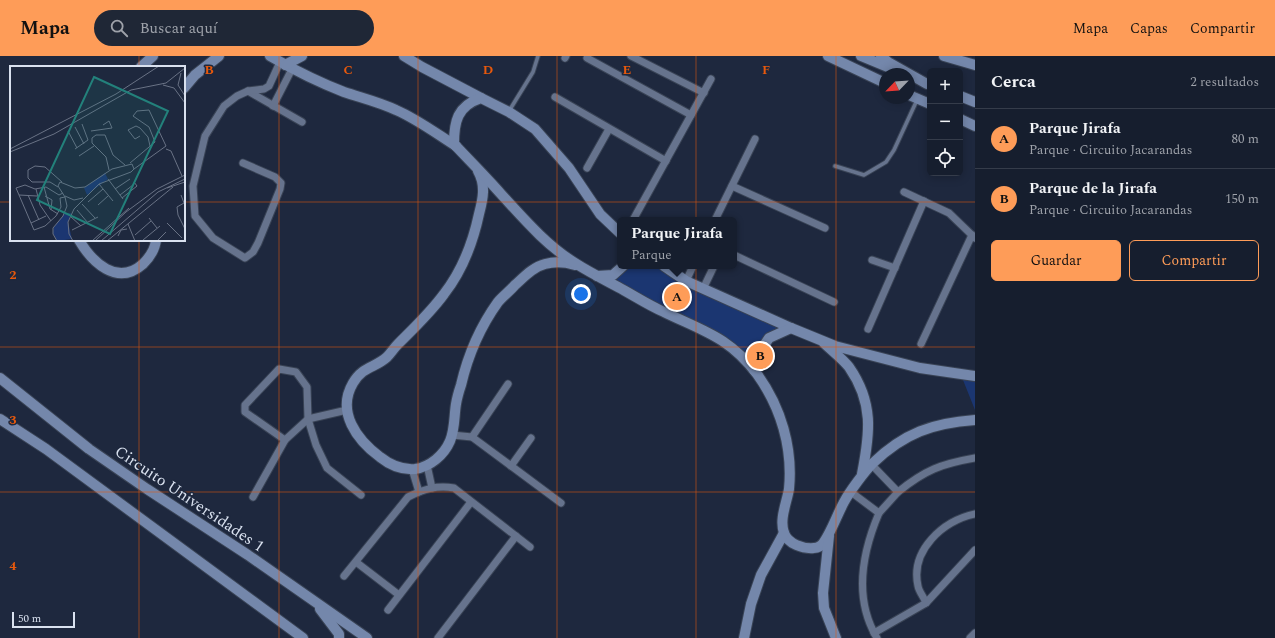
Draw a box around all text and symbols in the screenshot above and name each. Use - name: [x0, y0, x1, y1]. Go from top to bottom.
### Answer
- search box: [94, 10, 374, 46]
- text: Mapa: [20, 14, 70, 43]
- icon: search: [108, 17, 130, 39]
- text: Buscar aquí: [140, 17, 218, 40]
- text: Mapa: [1073, 18, 1108, 39]
- text: Capas: [1130, 18, 1168, 39]
- text: Compartir: [1190, 18, 1255, 39]
- text: B: [204, 60, 214, 80]
- text: C: [343, 60, 353, 80]
- text: D: [483, 60, 493, 80]
- text: E: [623, 60, 632, 80]
- text: F: [762, 60, 770, 80]
- inset map: [10, 66, 185, 241]
- north arrow: [879, 68, 915, 104]
- map controls: [927, 68, 963, 176]
- button: +: [927, 68, 963, 104]
- text: Cerca: [991, 69, 1036, 95]
- text: 2 resultados: [1190, 72, 1259, 92]
- button: −: [927, 104, 963, 140]
- text: Parque Jirafa: [1029, 117, 1121, 140]
- text: A: [999, 129, 1009, 149]
- text: 80 m: [1232, 129, 1259, 149]
- button: locate: [927, 140, 963, 176]
- text: Parque · Circuito Jacarandas: [1029, 140, 1192, 160]
- text: Parque de la Jirafa: [1029, 177, 1157, 200]
- text: B: [999, 189, 1009, 209]
- text: 150 m: [1225, 189, 1259, 209]
- text: Parque · Circuito Jacarandas: [1029, 200, 1192, 220]
- popup: [617, 217, 737, 269]
- text: Parque Jirafa: [631, 222, 723, 245]
- button: Guardar: [991, 240, 1121, 281]
- button: Compartir: [1129, 240, 1259, 281]
- text: Parque: [631, 245, 672, 265]
- text: 2: [9, 265, 17, 285]
- pin: A: [664, 282, 690, 312]
- your location: [571, 284, 591, 304]
- pin: B: [747, 341, 773, 371]
- text: 3: [9, 410, 17, 430]
- street label: Circuito Universidades 1: [110, 440, 269, 558]
- text: 4: [9, 556, 17, 576]
- scale bar: [12, 610, 75, 629]
- text: 50 m: [18, 610, 41, 627]

